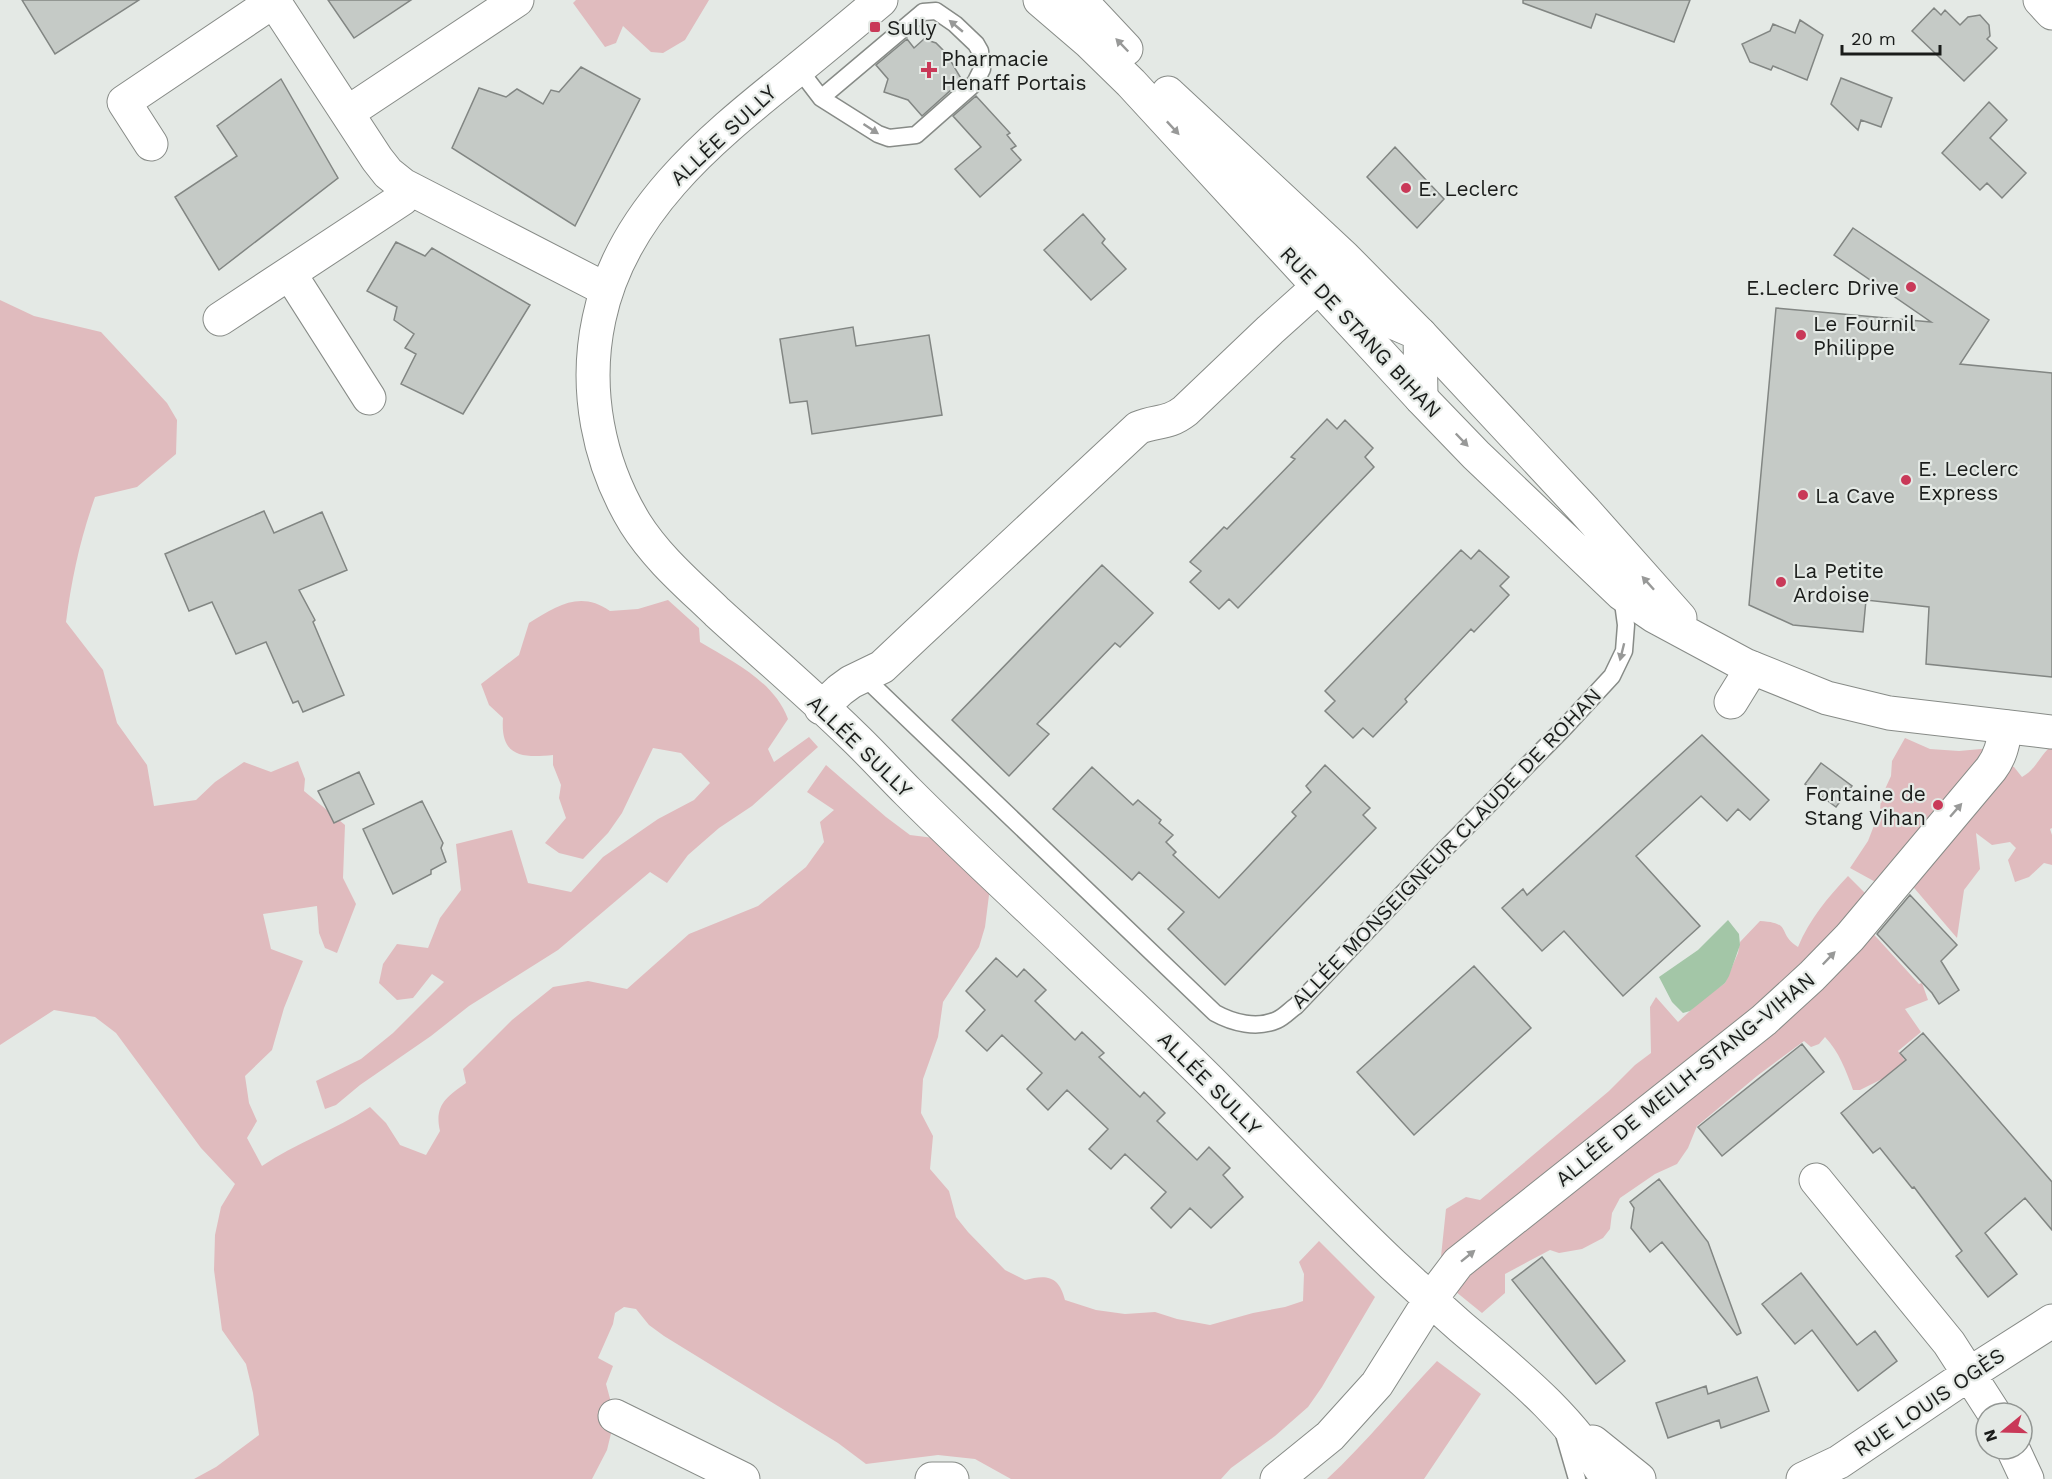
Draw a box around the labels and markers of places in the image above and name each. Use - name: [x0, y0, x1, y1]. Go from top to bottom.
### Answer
- place label: Sully: [887, 15, 937, 40]
- marker: Sully: [868, 20, 882, 34]
- place label: Pharmacie Henaff Portais: [941, 46, 1086, 95]
- marker: Pharmacie Henaff Portais: [922, 63, 936, 77]
- place label: E. Leclerc: [1418, 176, 1519, 201]
- marker: E. Leclerc: [1399, 181, 1413, 195]
- place label: E.Leclerc Drive: [1746, 275, 1899, 300]
- marker: E.Leclerc Drive: [1904, 280, 1918, 294]
- place label: Le Fournil Philippe: [1813, 311, 1916, 360]
- marker: Le Fournil Philippe: [1794, 328, 1808, 342]
- place label: E. Leclerc Express: [1918, 456, 2019, 505]
- marker: E. Leclerc Express: [1899, 473, 1913, 487]
- place label: La Cave: [1815, 483, 1895, 508]
- marker: La Cave: [1796, 488, 1810, 502]
- place label: La Petite Ardoise: [1793, 558, 1884, 607]
- marker: La Petite Ardoise: [1774, 575, 1788, 589]
- place label: Fontaine de Stang Vihan: [1804, 781, 1926, 830]
- marker: Fontaine de Stang Vihan: [1931, 798, 1945, 812]

